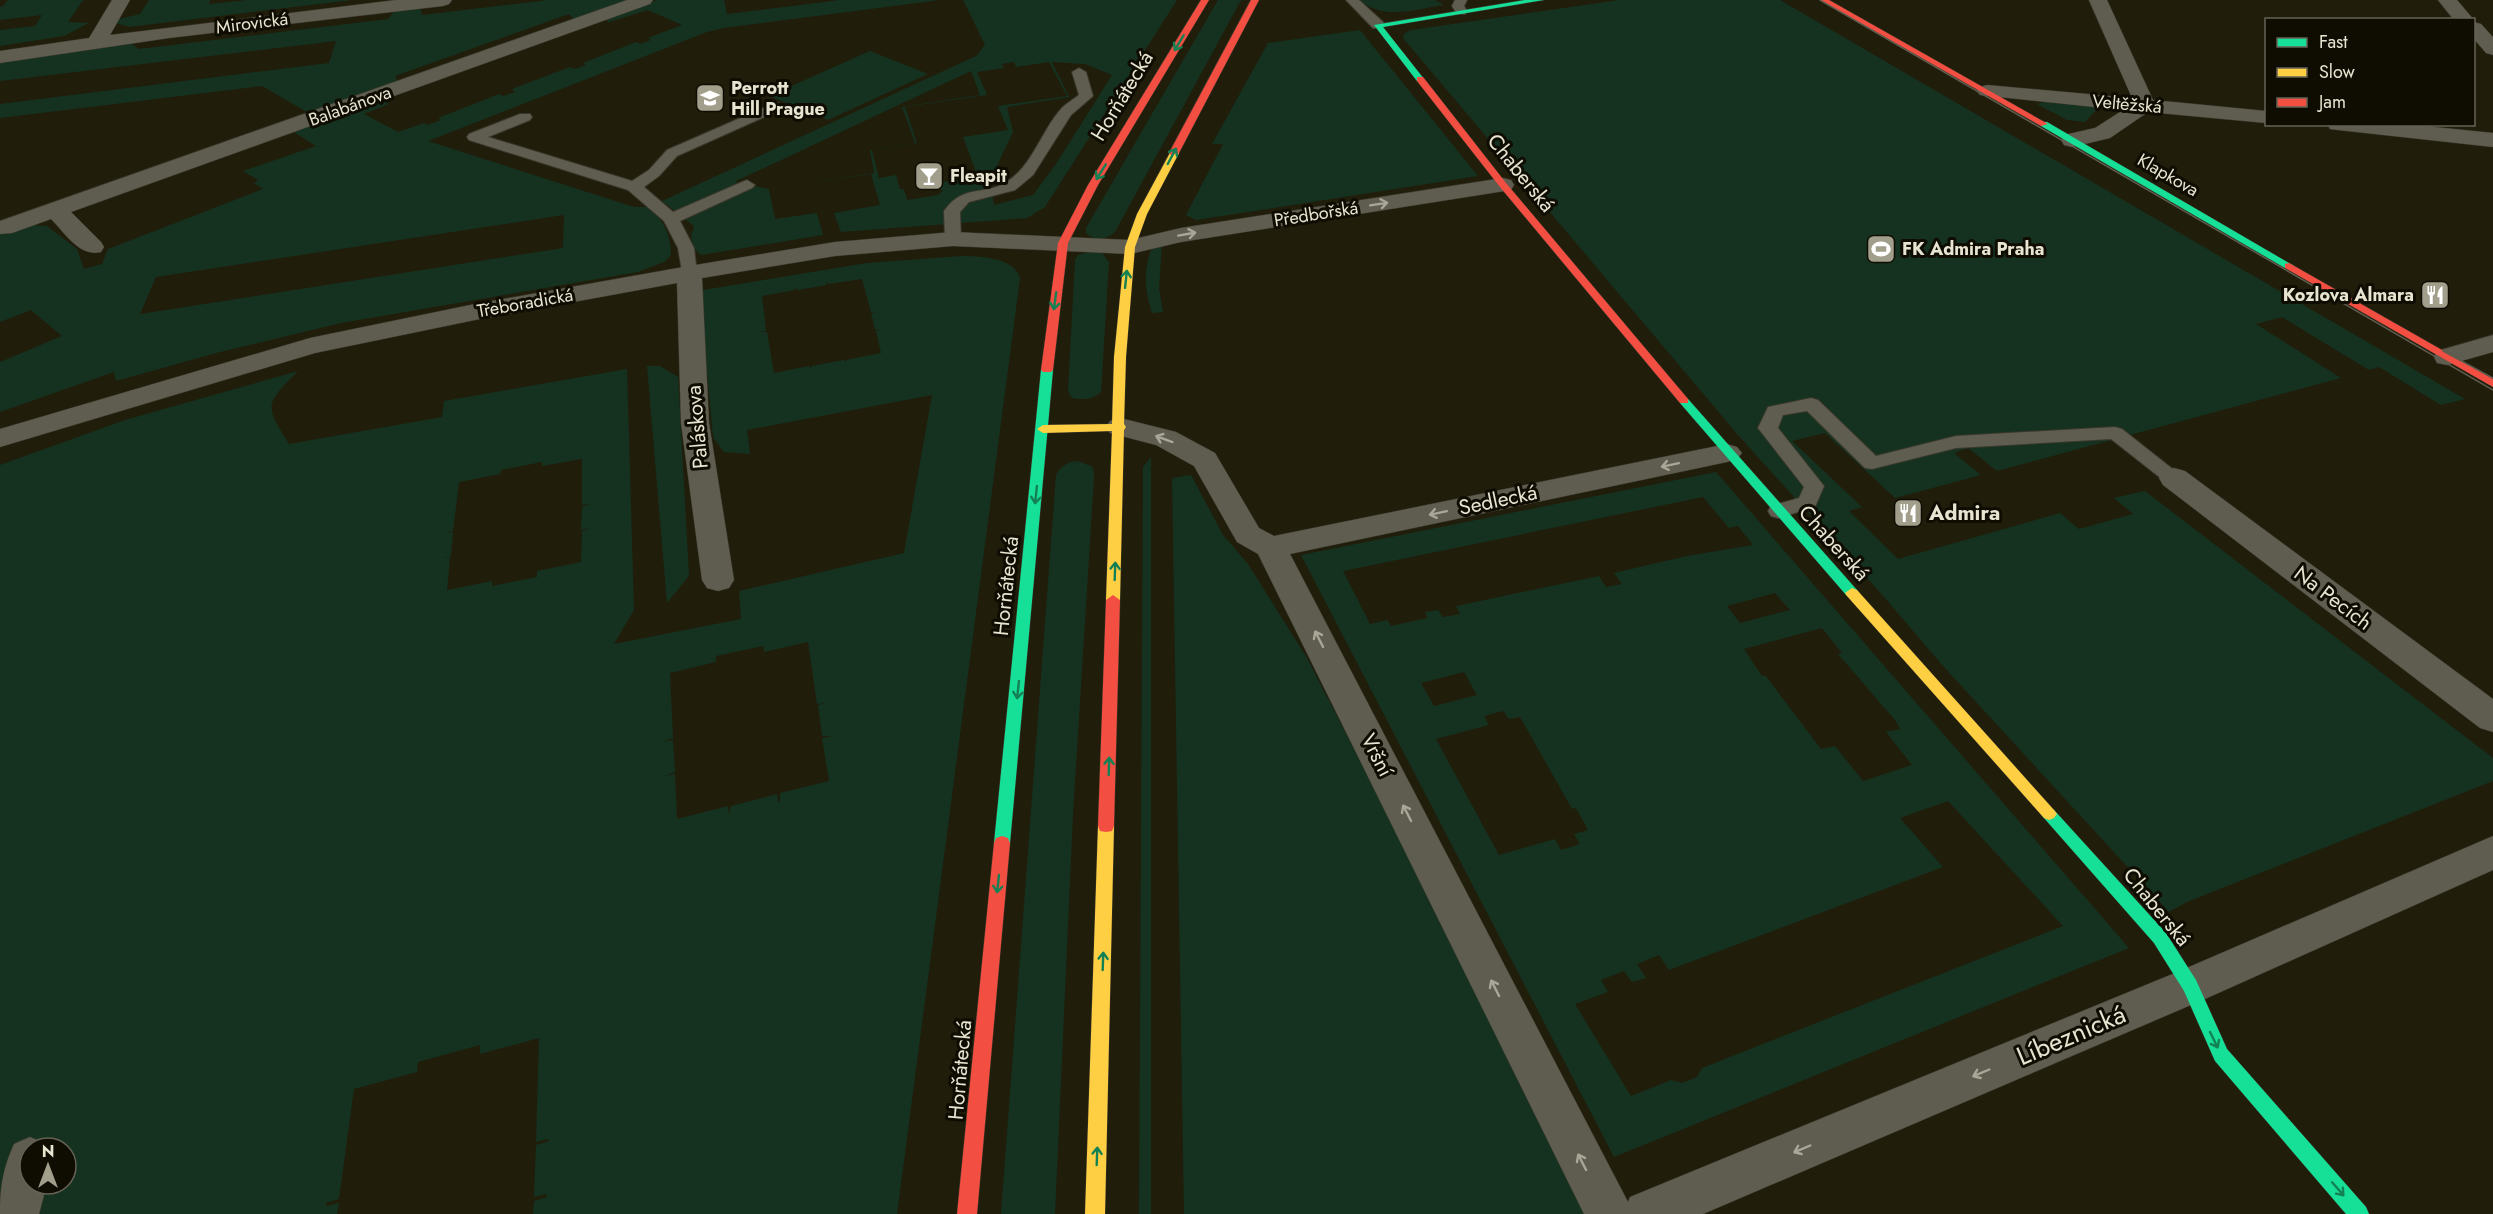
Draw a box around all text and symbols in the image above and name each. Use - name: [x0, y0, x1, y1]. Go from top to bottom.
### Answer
- street label: Mirovická: [214, 6, 290, 40]
- legend: [2265, 18, 2475, 126]
- text: Fast: [2319, 29, 2348, 55]
- one-way arrow: [1173, 34, 1185, 51]
- street label: Horňátecká: [1083, 45, 1161, 147]
- text: Slow: [2319, 59, 2356, 85]
- place label: Perrott Hill Prague: [731, 75, 825, 122]
- street label: Balabánova: [305, 79, 395, 133]
- school or university icon: Perrott Hill Prague: [694, 82, 726, 114]
- street label: Veltěžská: [2091, 88, 2163, 120]
- text: Jam: [2317, 89, 2346, 115]
- street label: Chaberská: [1480, 127, 1562, 219]
- street label: Klapkova: [2132, 147, 2204, 203]
- one-way arrow: [1166, 148, 1178, 165]
- bar icon: Fleapit: [913, 160, 945, 192]
- place label: Fleapit: [950, 163, 1007, 189]
- one-way arrow: [1094, 163, 1106, 180]
- street label: Předbořská: [1272, 195, 1360, 233]
- one-way arrow: [1369, 198, 1389, 209]
- one-way arrow: [1176, 228, 1196, 239]
- sports icon: FK Admira Praha: [1865, 233, 1897, 265]
- place label: FK Admira Praha: [1902, 236, 2044, 262]
- one-way arrow: [1121, 270, 1132, 290]
- restaurant icon: Kozlova Almara: [2419, 279, 2451, 311]
- street label: Třeboradická: [475, 282, 575, 324]
- place label: Kozlova Almara: [2283, 282, 2414, 308]
- one-way arrow: [1049, 291, 1060, 311]
- street label: Paláskova: [678, 384, 716, 470]
- one-way arrow: [1155, 433, 1174, 444]
- one-way arrow: [1660, 459, 1679, 471]
- street label: Sedlecká: [1456, 477, 1540, 523]
- one-way arrow: [1030, 485, 1041, 505]
- restaurant icon: Admira: [1892, 497, 1924, 529]
- street label: Chaberská: [1792, 498, 1876, 588]
- place label: Admira: [1928, 498, 2000, 528]
- one-way arrow: [1428, 508, 1448, 519]
- street label: Horňátecká: [986, 535, 1026, 637]
- street label: Na Pecích: [2288, 559, 2378, 637]
- one-way arrow: [1110, 561, 1121, 581]
- one-way arrow: [1313, 631, 1324, 649]
- one-way arrow: [1012, 679, 1023, 699]
- street label: Vršní: [1354, 728, 1401, 783]
- one-way arrow: [1103, 756, 1115, 776]
- one-way arrow: [1401, 805, 1412, 823]
- street label: Chaberská: [2116, 861, 2198, 953]
- one-way arrow: [992, 873, 1003, 893]
- one-way arrow: [1097, 951, 1109, 971]
- one-way arrow: [1488, 979, 1500, 997]
- street label: Líbeznická: [2011, 995, 2131, 1075]
- street label: Horňátecká: [941, 1019, 979, 1121]
- one-way arrow: [2208, 1030, 2220, 1048]
- one-way arrow: [1973, 1068, 1991, 1079]
- north arrow: [18, 1136, 78, 1196]
- text: N: [42, 1140, 54, 1163]
- one-way arrow: [1793, 1144, 1811, 1155]
- one-way arrow: [1091, 1146, 1102, 1166]
- one-way arrow: [1576, 1153, 1588, 1171]
- one-way arrow: [2330, 1181, 2344, 1197]

